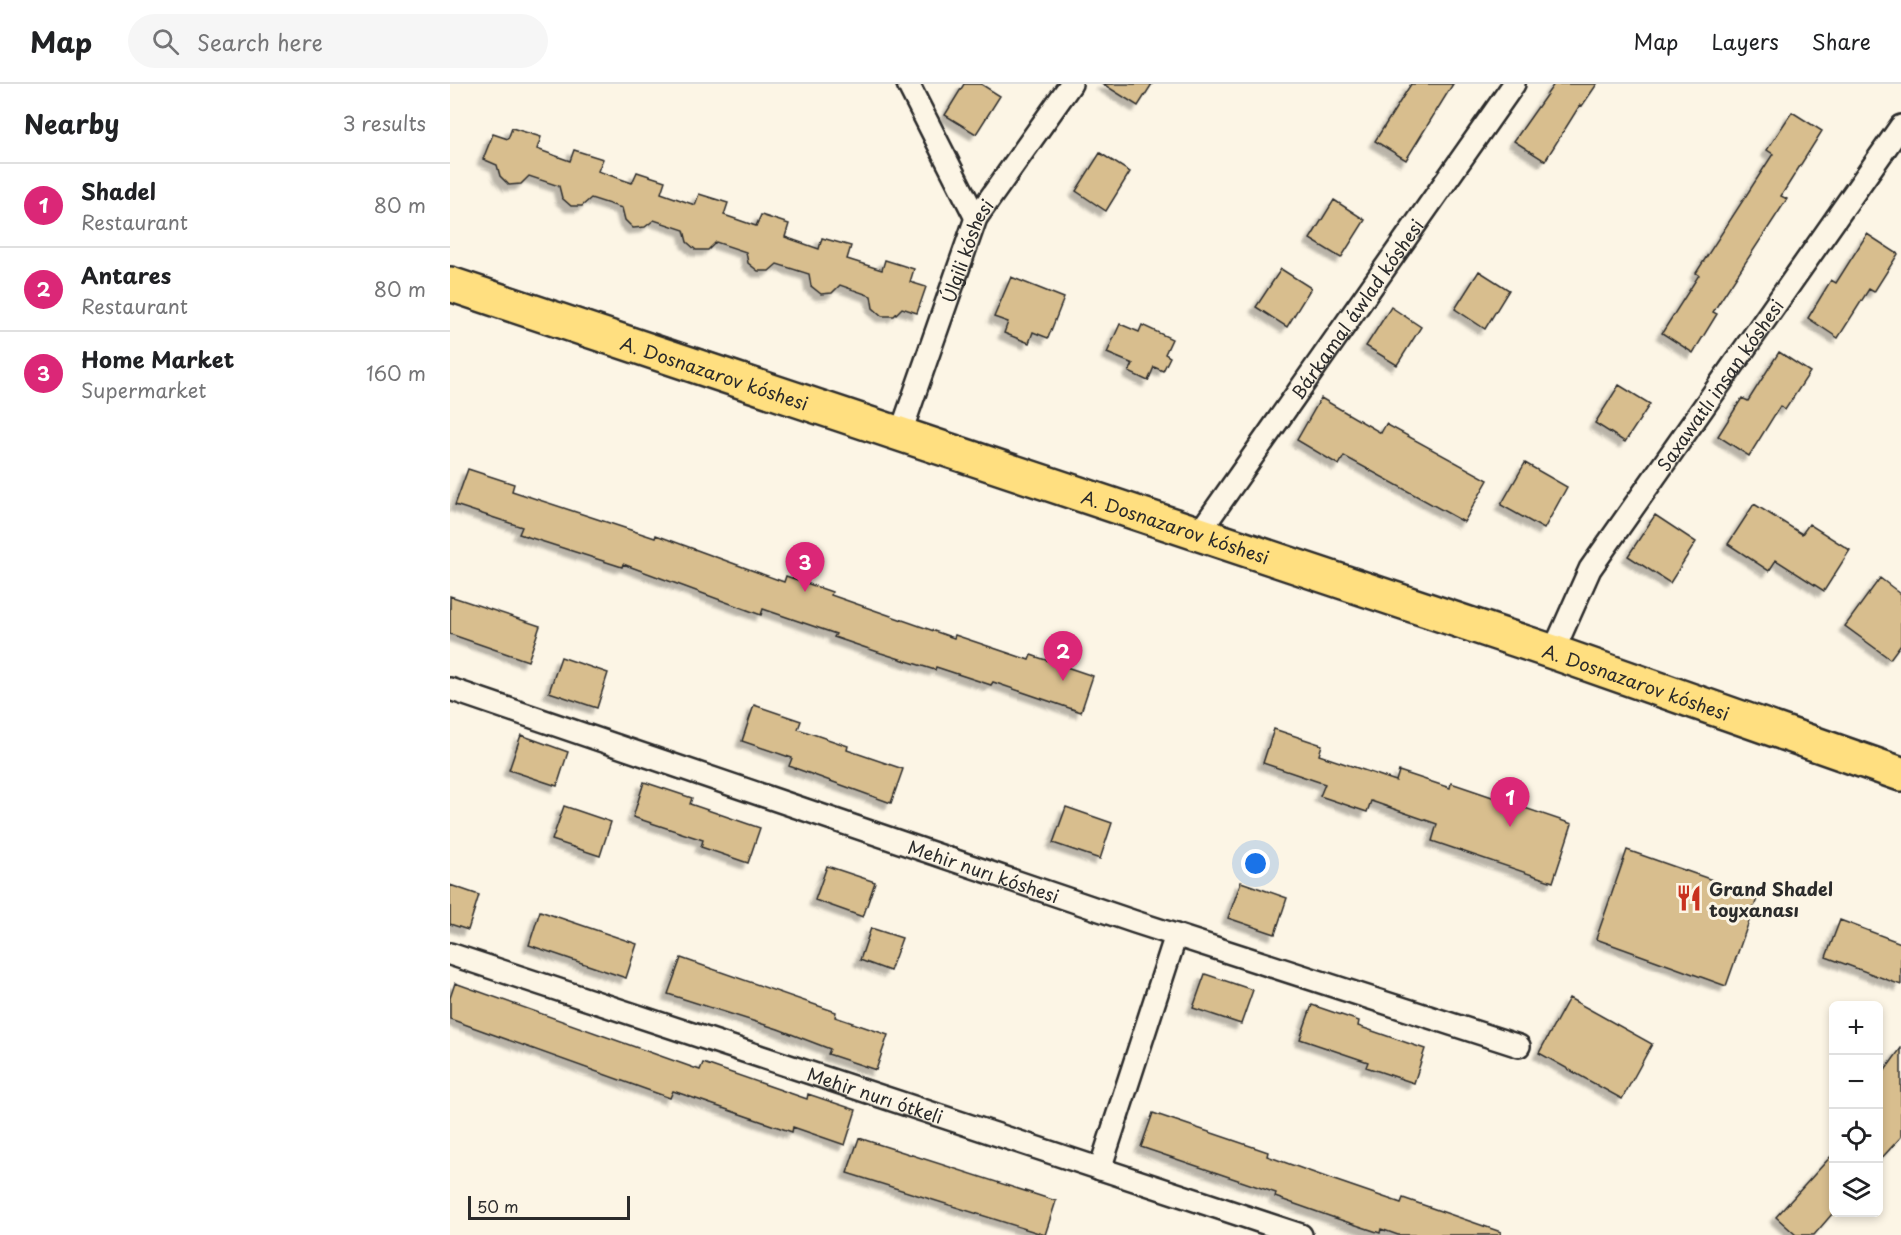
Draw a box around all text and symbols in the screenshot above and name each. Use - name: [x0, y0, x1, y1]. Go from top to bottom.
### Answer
- search box: [128, 14, 548, 68]
- text: Map: [30, 20, 92, 63]
- icon: search: [149, 25, 182, 58]
- text: Search here: [197, 25, 323, 58]
- text: Map: [1634, 25, 1678, 57]
- text: Layers: [1711, 25, 1779, 57]
- text: Share: [1812, 25, 1871, 57]
- text: Nearby: [24, 104, 119, 143]
- text: 3 results: [343, 108, 426, 138]
- text: Shadel: [81, 174, 156, 207]
- text: 1: [39, 190, 48, 220]
- text: 80 m: [374, 190, 426, 220]
- street label: Úlgili kóshesi: [934, 193, 999, 306]
- text: Restaurant: [81, 207, 188, 237]
- street label: Bárkamal áwlad kóshesi: [1284, 213, 1429, 404]
- text: Antares: [81, 258, 171, 291]
- text: 2: [36, 274, 51, 304]
- text: 80 m: [374, 274, 426, 304]
- text: Restaurant: [81, 291, 188, 321]
- street label: Saxawatlı insan kóshesi: [1650, 293, 1789, 476]
- street label: A. Dosnazarov kóshesi: [617, 328, 812, 416]
- text: Home Market: [81, 342, 234, 375]
- text: 3: [37, 358, 50, 388]
- text: 160 m: [366, 358, 426, 388]
- text: Supermarket: [81, 375, 207, 405]
- street label: A. Dosnazarov kóshesi: [1078, 482, 1273, 570]
- pin: 3: [786, 542, 824, 592]
- pin: 2: [1044, 632, 1082, 681]
- street label: A. Dosnazarov kóshesi: [1539, 636, 1733, 726]
- pin: 1: [1490, 778, 1530, 827]
- street label: Mehir nurı kóshesi: [905, 832, 1063, 909]
- your location: [1241, 849, 1270, 878]
- place label: Grand Shadel toyxanası: [1709, 875, 1833, 923]
- restaurant icon: Grand Shadel toyxanası: [1674, 883, 1704, 913]
- map controls: [1829, 1001, 1883, 1217]
- button: +: [1829, 1001, 1883, 1055]
- button: −: [1829, 1055, 1883, 1109]
- street label: Mehir nurı ótkeli: [804, 1059, 947, 1130]
- button: locate: [1829, 1109, 1883, 1163]
- button: layers: [1829, 1163, 1883, 1217]
- scale bar: [468, 1193, 630, 1220]
- text: 50 m: [477, 1194, 518, 1218]

